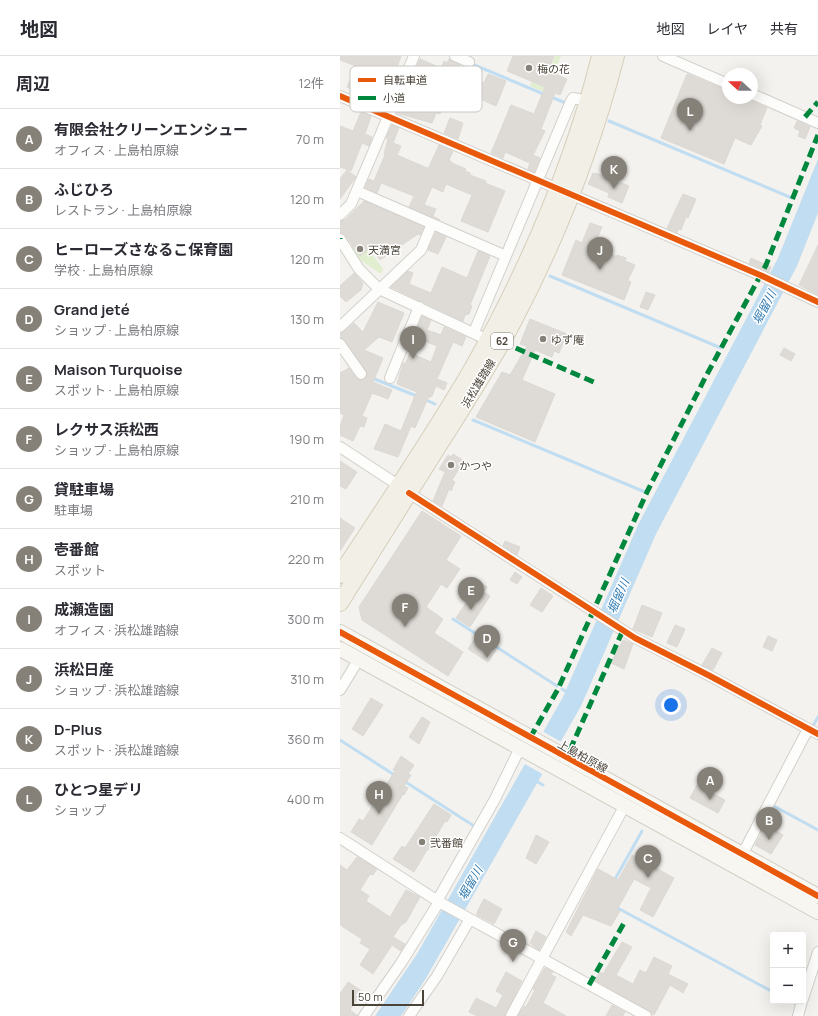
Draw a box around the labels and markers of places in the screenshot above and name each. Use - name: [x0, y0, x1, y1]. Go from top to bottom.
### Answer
- place label: 梅の花: [537, 61, 570, 76]
- marker: 梅の花: [524, 63, 534, 73]
- pin: L: [677, 98, 703, 131]
- pin: K: [601, 156, 627, 189]
- pin: J: [587, 237, 613, 270]
- place label: 天満宮: [368, 242, 401, 257]
- marker: 天満宮: [355, 244, 365, 254]
- pin: I: [400, 326, 426, 359]
- place label: ゆず庵: [551, 332, 584, 347]
- marker: ゆず庵: [538, 334, 548, 344]
- place label: かつや: [459, 458, 492, 473]
- marker: かつや: [446, 460, 456, 470]
- pin: E: [458, 577, 484, 610]
- pin: F: [392, 594, 418, 627]
- pin: D: [474, 625, 500, 658]
- pin: A: [697, 767, 723, 800]
- pin: H: [366, 781, 392, 814]
- pin: B: [756, 807, 782, 840]
- place label: 弐番館: [430, 835, 463, 850]
- marker: 弐番館: [417, 837, 427, 847]
- pin: C: [635, 845, 661, 878]
- pin: G: [500, 929, 526, 962]

